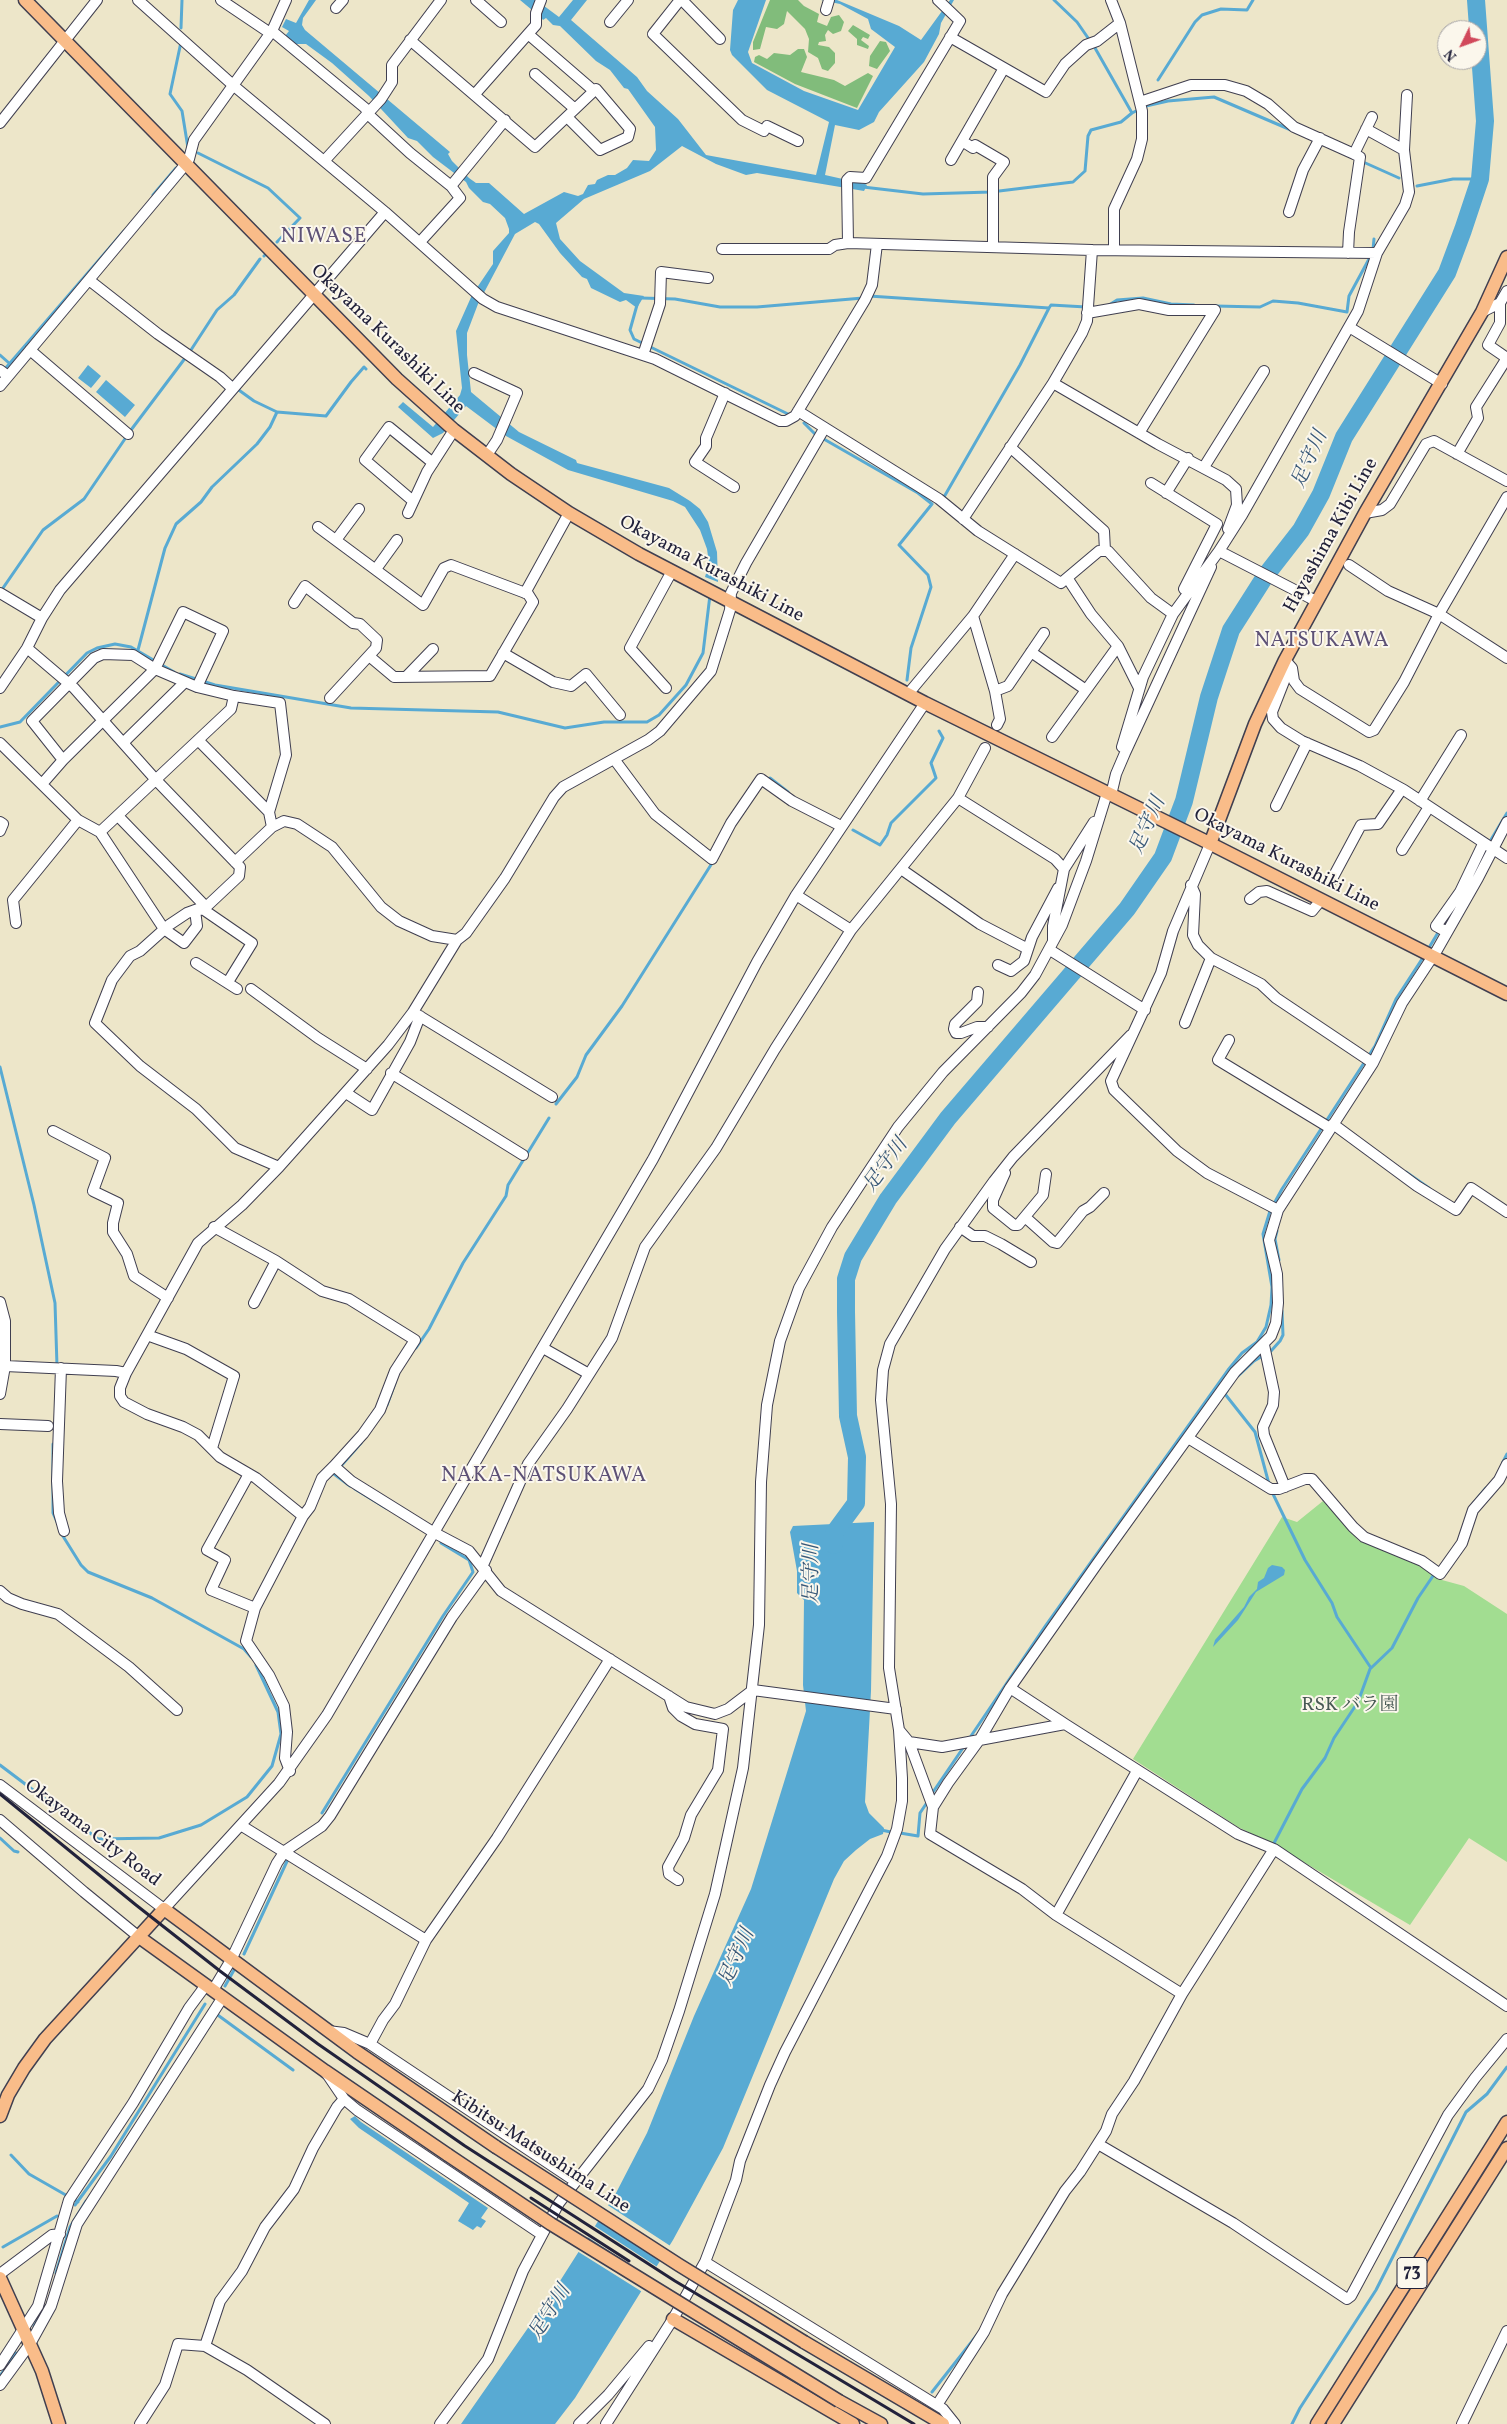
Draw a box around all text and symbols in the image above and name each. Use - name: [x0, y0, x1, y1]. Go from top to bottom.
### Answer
- north arrow: [1437, 20, 1487, 70]
- text: N: [1441, 45, 1462, 65]
- district label: NIWASE: [280, 225, 368, 251]
- street label: Okayama Kurashiki Line: [305, 260, 469, 420]
- water label: 足守川: [1288, 428, 1334, 492]
- street label: Hayashima Kibi Line: [1280, 455, 1384, 617]
- street label: Okayama Kurashiki Line: [615, 512, 807, 628]
- district label: NATSUKAWA: [1253, 629, 1391, 655]
- water label: 足守川: [1126, 794, 1172, 858]
- street label: Okayama Kurashiki Line: [1189, 804, 1383, 918]
- water label: 足守川: [860, 1135, 914, 1197]
- district label: NAKA-NATSUKAWA: [439, 1464, 649, 1490]
- water label: 足守川: [801, 1544, 825, 1604]
- park label: RSK バラ園: [1301, 1696, 1399, 1718]
- street label: Okayama City Road: [19, 1775, 165, 1893]
- water label: 足守川: [715, 1926, 761, 1990]
- street label: Kibitsu Matsushima Line: [446, 2087, 634, 2219]
- road number: 73: [1397, 2258, 1427, 2288]
- water label: 足守川: [525, 2281, 577, 2345]

